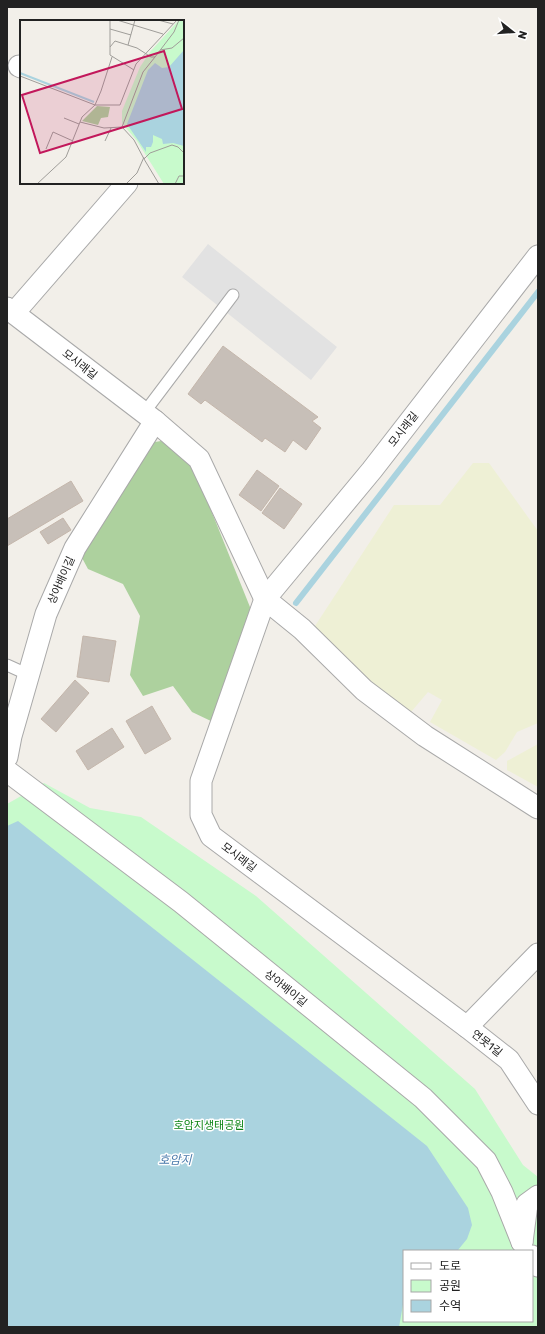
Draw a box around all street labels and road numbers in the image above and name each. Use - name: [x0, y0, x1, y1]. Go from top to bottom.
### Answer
- street label: 모시래길: [60, 347, 100, 382]
- street label: 모시래길: [386, 409, 421, 449]
- street label: 상아배이길: [45, 554, 78, 606]
- street label: 모시래길: [219, 840, 259, 875]
- street label: 상아배이길: [262, 967, 309, 1009]
- street label: 연못1길: [469, 1027, 505, 1059]

